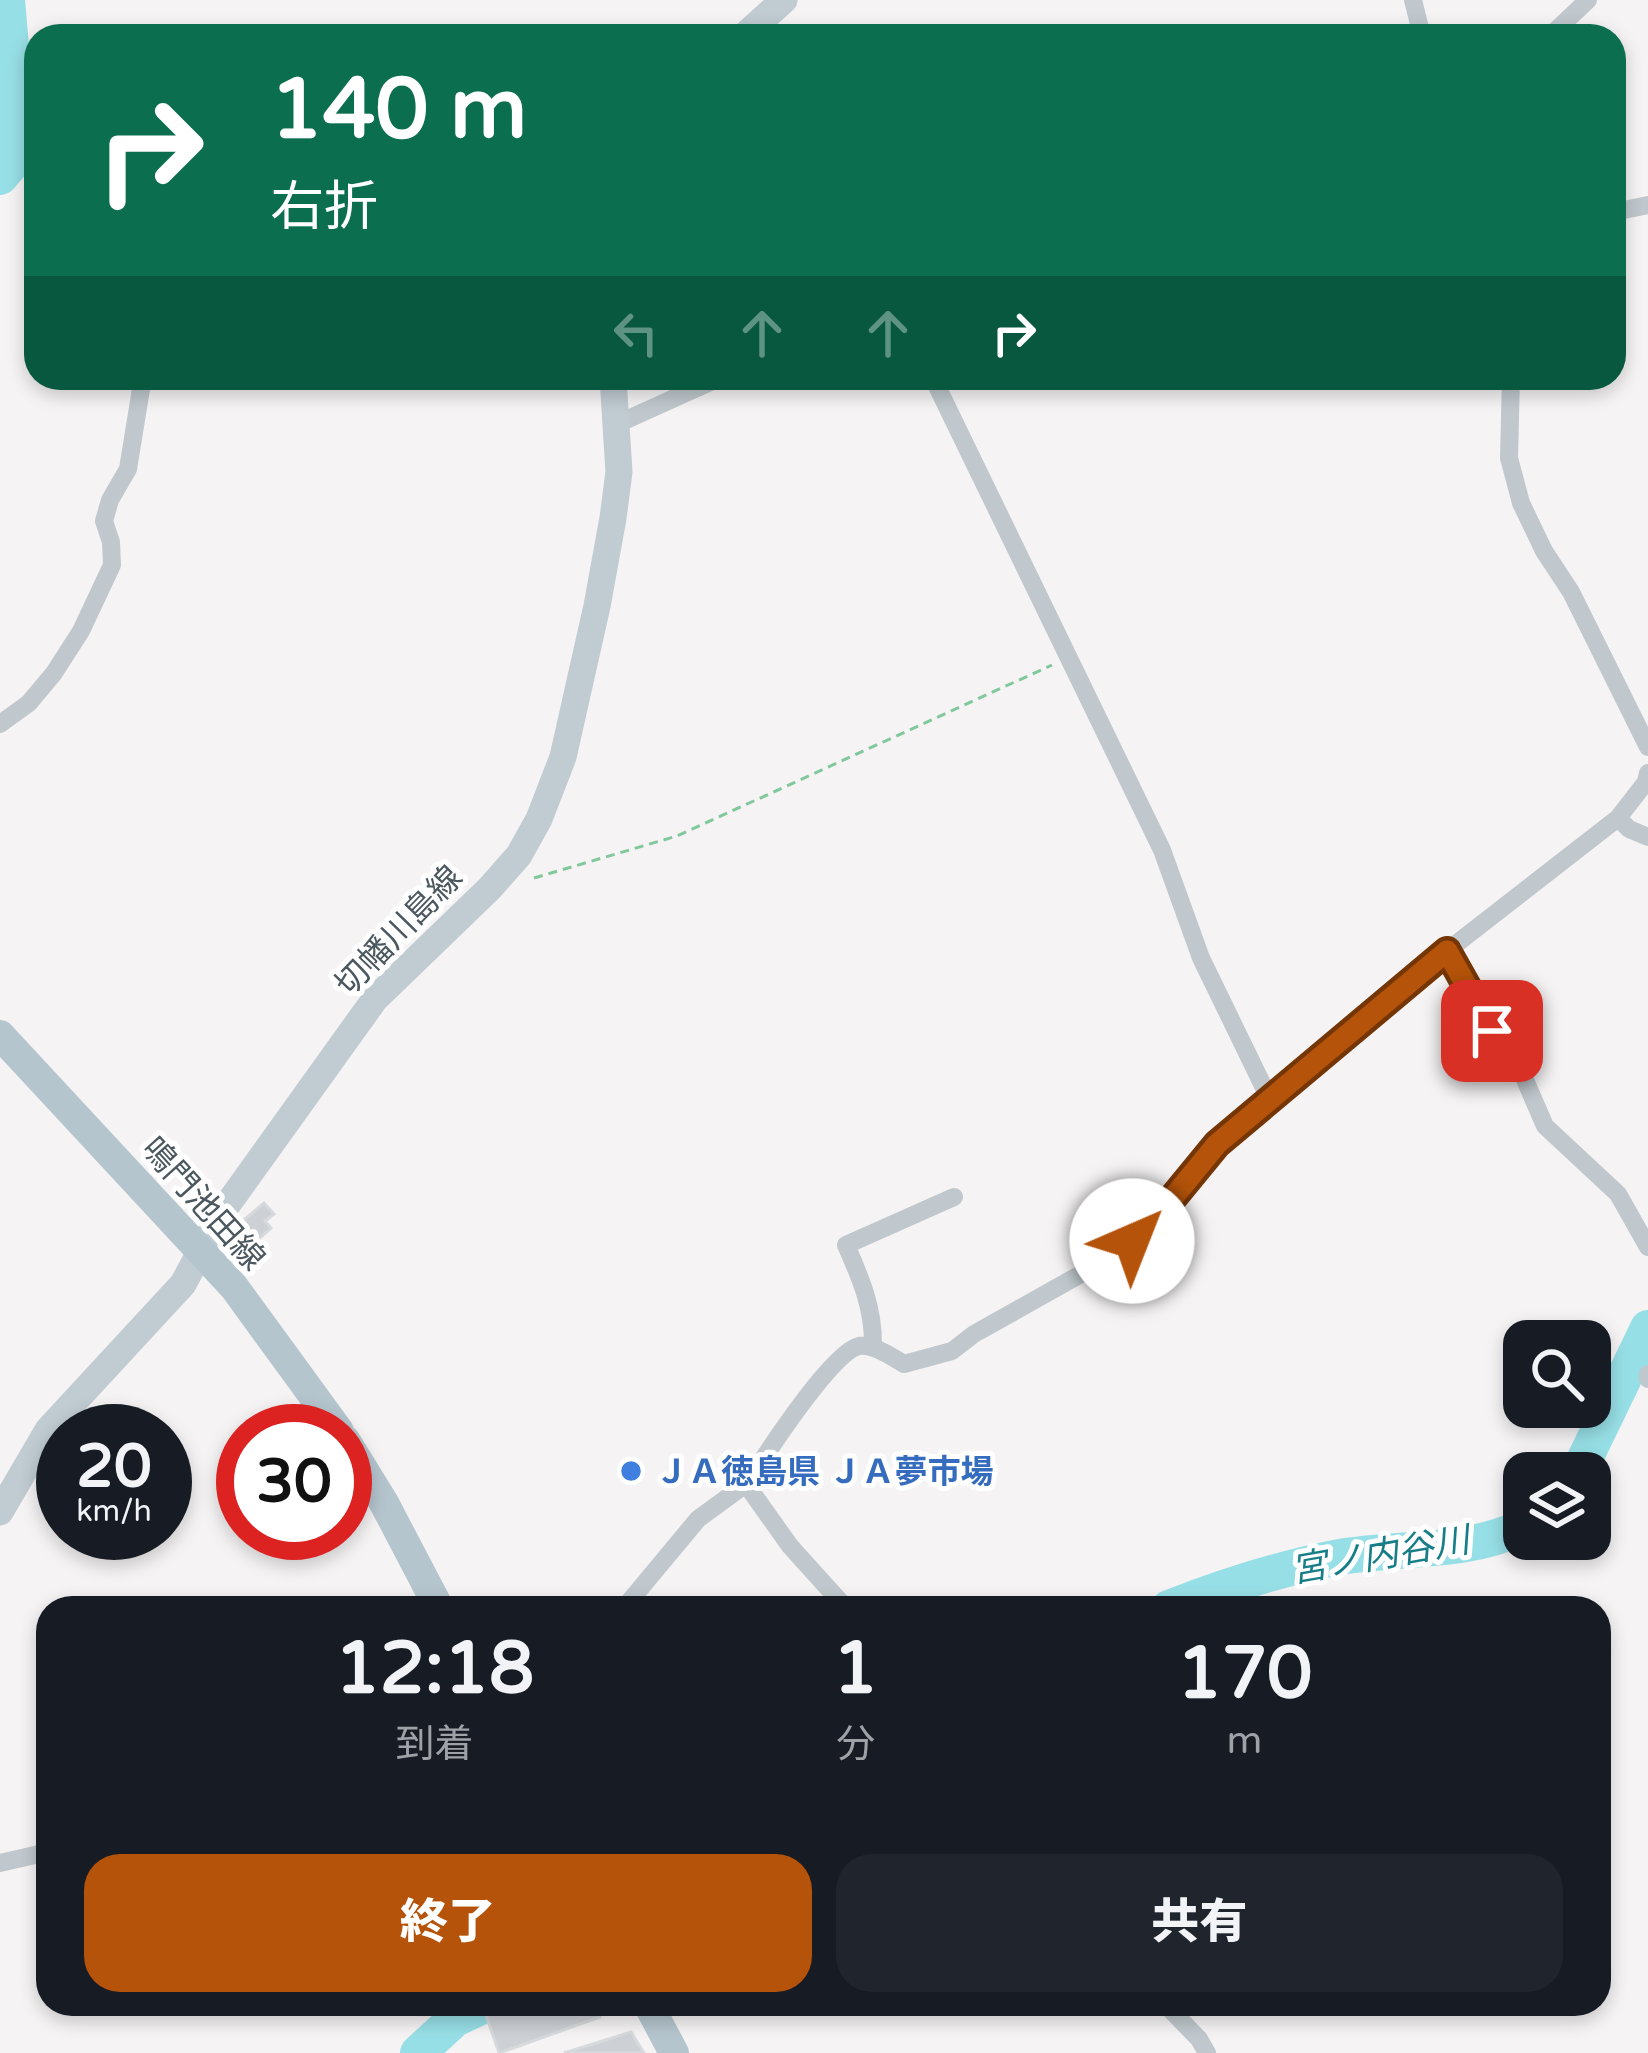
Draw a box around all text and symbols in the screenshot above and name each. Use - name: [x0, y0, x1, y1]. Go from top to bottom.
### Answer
- text: 140 m: [270, 60, 527, 161]
- icon: right: [72, 72, 228, 228]
- text: 右折: [270, 175, 378, 240]
- icon: left: [603, 300, 669, 366]
- icon: ahead: [729, 300, 795, 366]
- icon: ahead: [855, 300, 921, 366]
- icon: right: [981, 300, 1047, 366]
- street label: 切幡川島線: [328, 858, 470, 1004]
- pin: [1441, 980, 1543, 1082]
- icon: arrive: [1459, 998, 1525, 1064]
- street label: 鳴門池田線: [133, 1130, 273, 1278]
- position arrow: [1069, 1178, 1195, 1304]
- map controls: [1503, 1320, 1611, 1560]
- button: search: [1503, 1320, 1611, 1428]
- speed limit sign: 30: [216, 1404, 372, 1560]
- text: 20: [76, 1431, 152, 1503]
- button: layers: [1503, 1452, 1611, 1560]
- place label: ＪＡ徳島県 ＪＡ夢市場: [655, 1453, 994, 1492]
- marker: ＪＡ徳島県 ＪＡ夢市場: [618, 1458, 644, 1484]
- text: km/h: [76, 1493, 152, 1530]
- water label: 宮ノ内谷川: [1288, 1518, 1477, 1592]
- text: 12:18: [335, 1626, 534, 1713]
- text: 1: [833, 1626, 878, 1713]
- text: 170: [1177, 1631, 1312, 1718]
- text: m: [1227, 1717, 1262, 1764]
- text: 到着: [395, 1721, 473, 1768]
- text: 分: [836, 1721, 875, 1768]
- button: 終了: [84, 1854, 812, 1992]
- button: 共有: [836, 1854, 1563, 1992]

